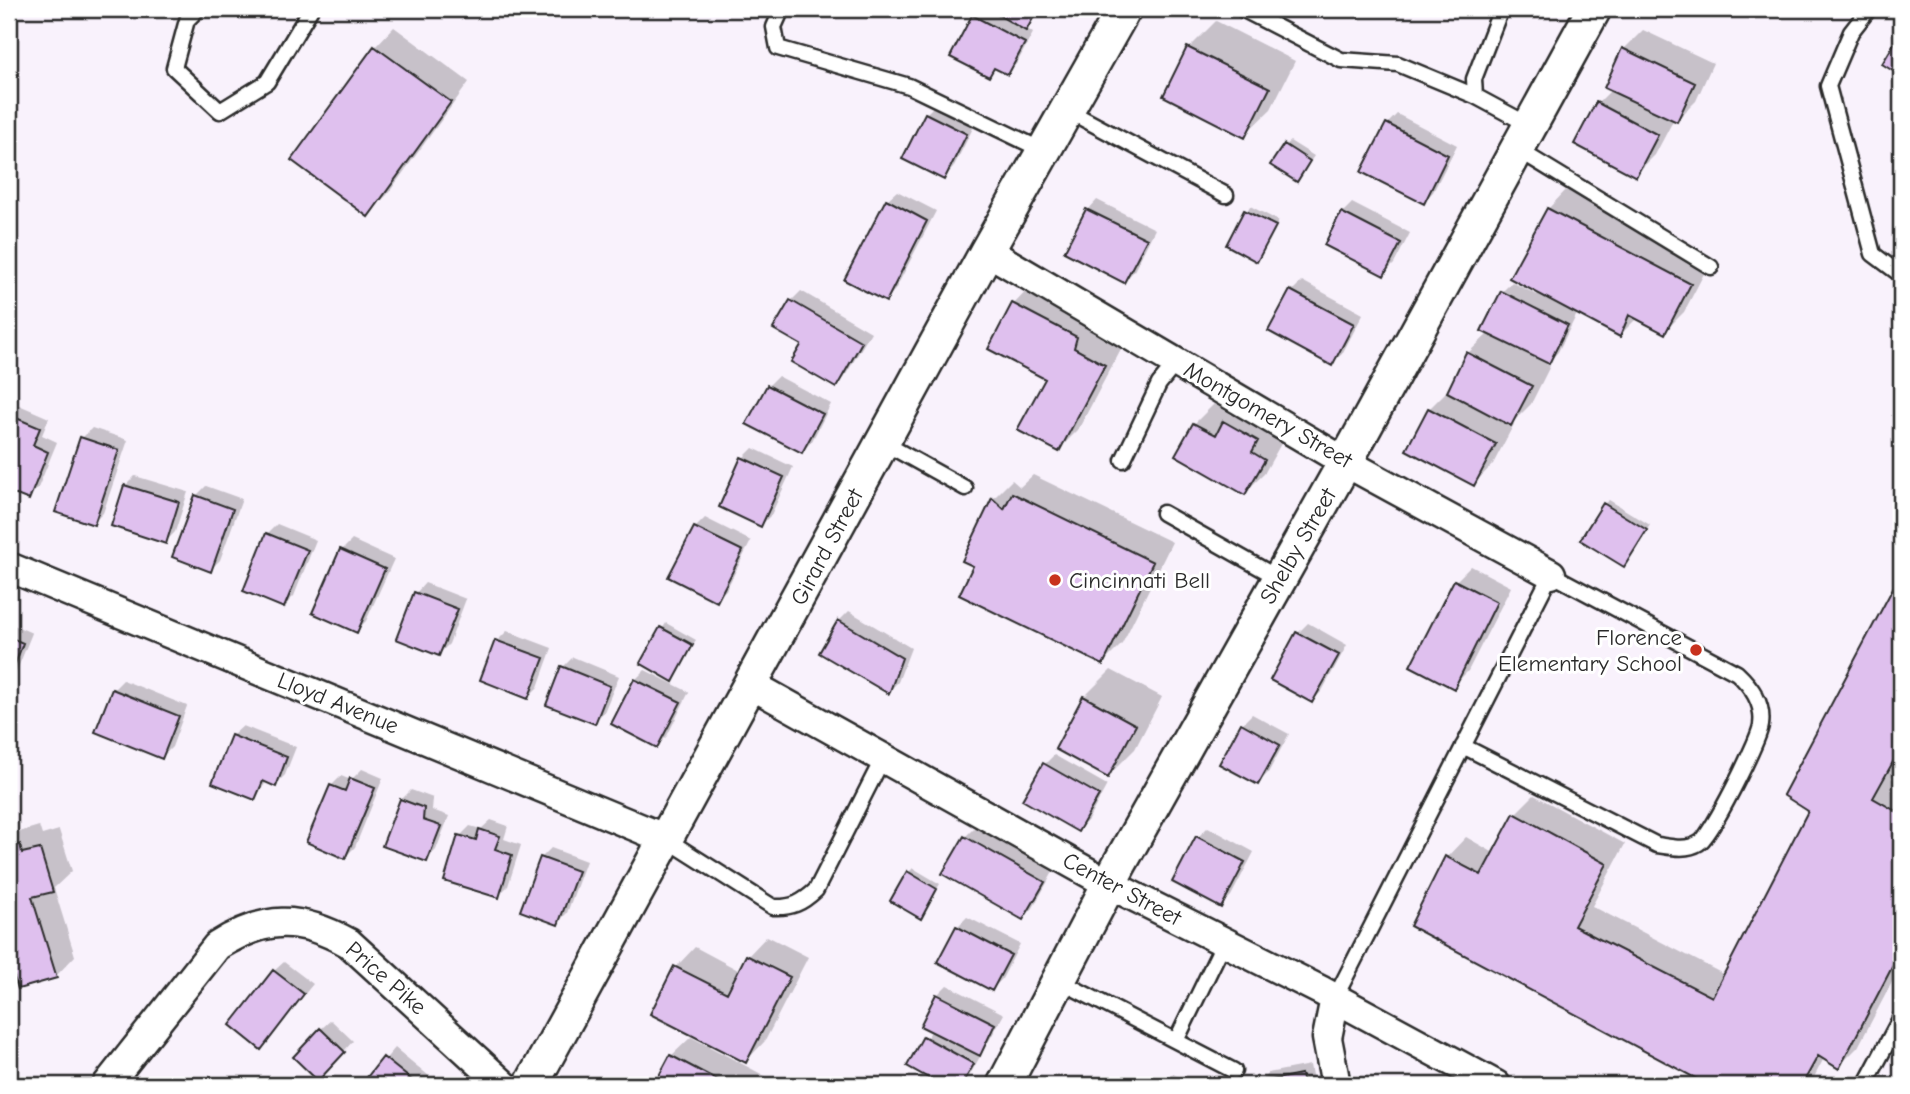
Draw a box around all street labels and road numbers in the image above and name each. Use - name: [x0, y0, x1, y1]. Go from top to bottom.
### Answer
- street label: Montgomery Street: [1179, 356, 1358, 475]
- street label: Shelby Street: [1254, 482, 1343, 609]
- street label: Girard Street: [785, 483, 870, 610]
- street label: Lloyd Avenue: [273, 666, 403, 740]
- street label: Center Street: [1058, 847, 1187, 932]
- street label: Price Pike: [340, 936, 432, 1020]

